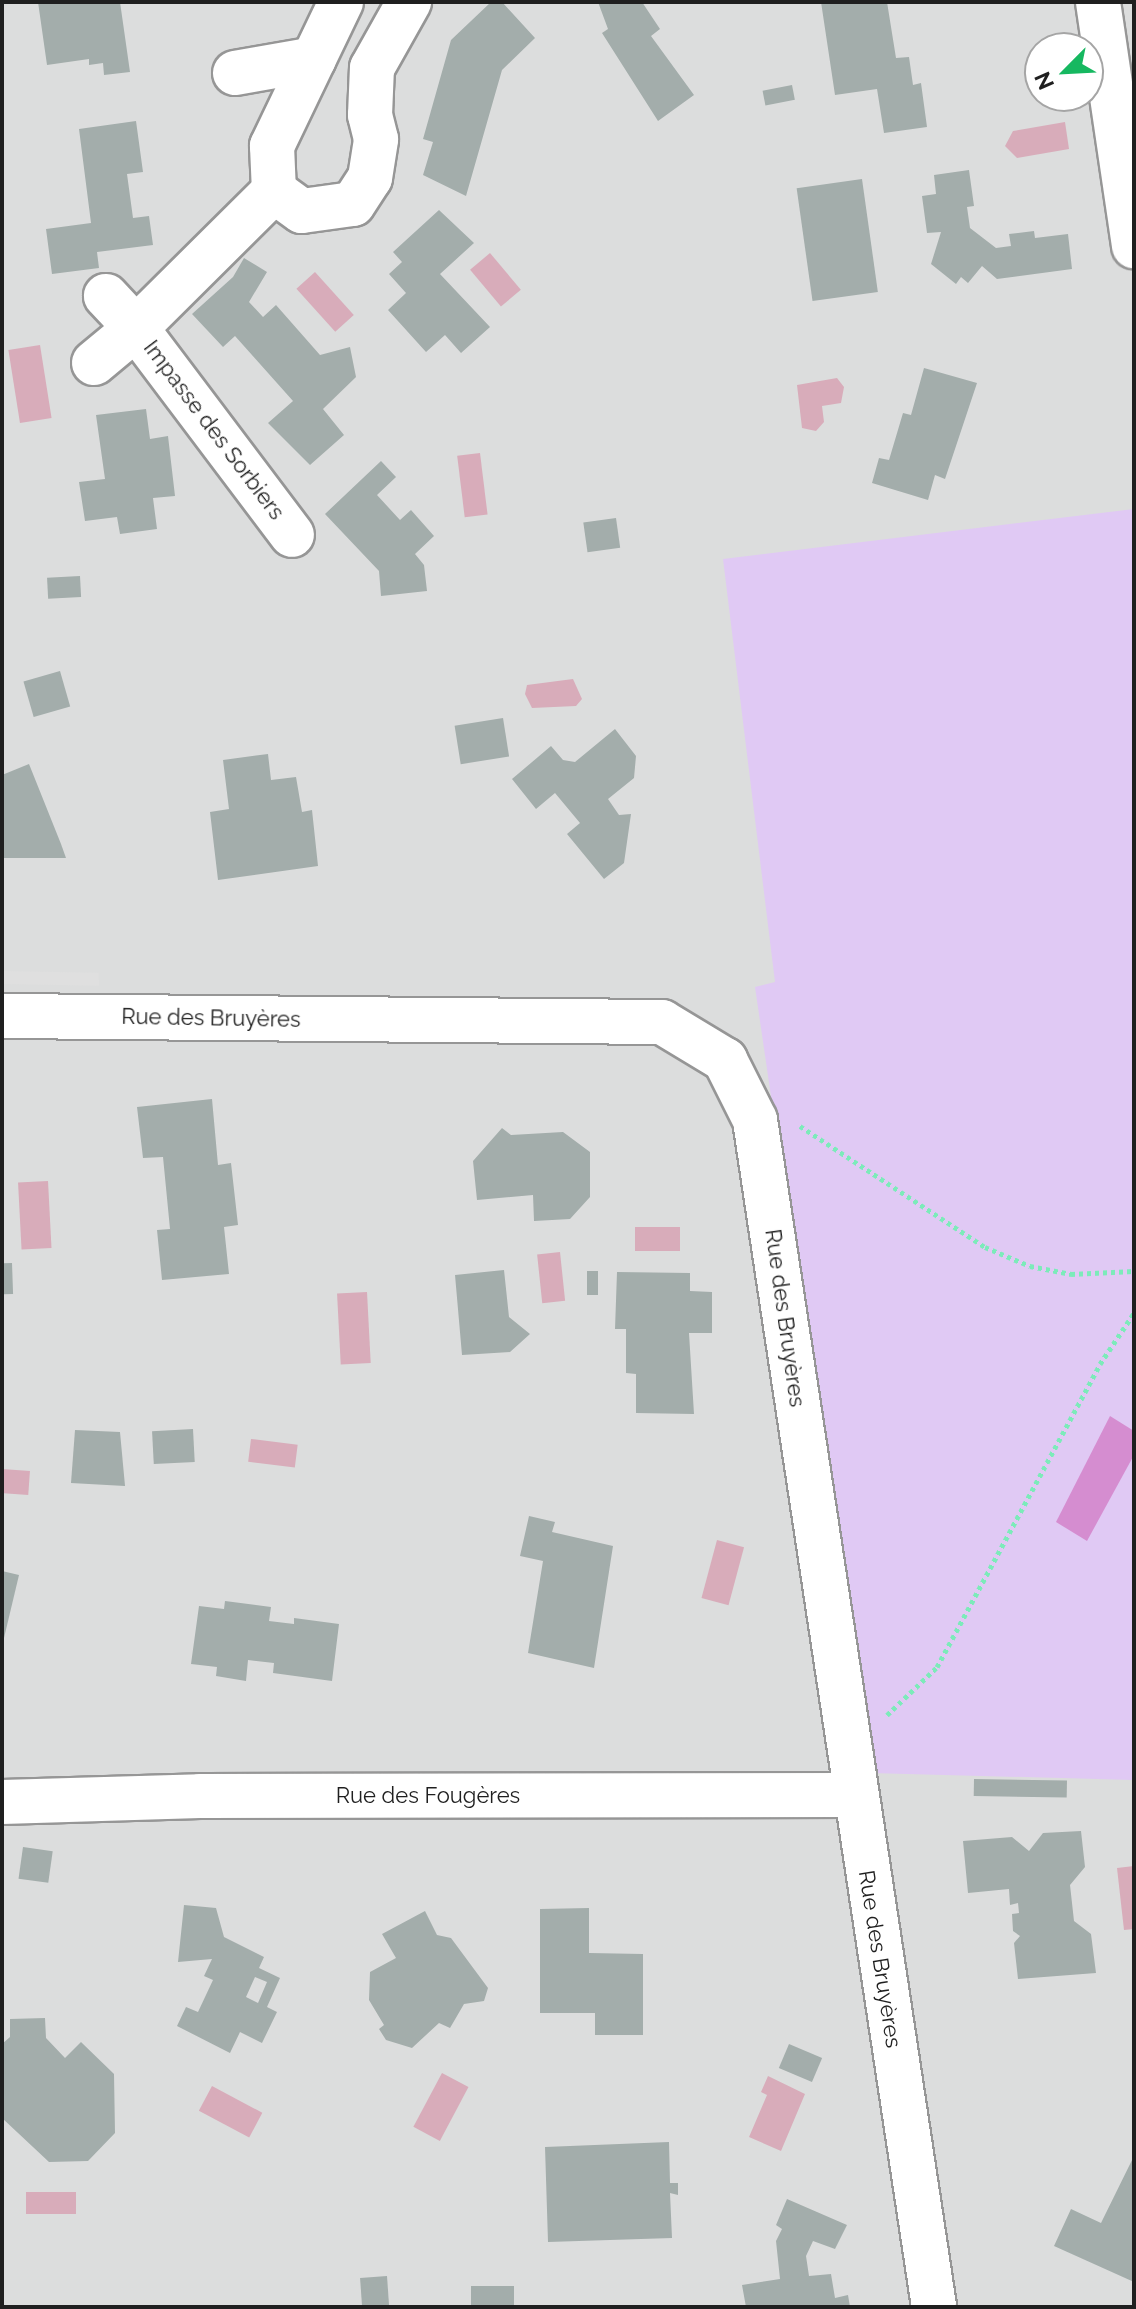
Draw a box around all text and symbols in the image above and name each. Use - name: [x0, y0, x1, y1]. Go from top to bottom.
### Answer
- north arrow: [1024, 32, 1104, 112]
- text: N: [1029, 68, 1059, 94]
- street label: Impasse des Sorbiers: [138, 335, 290, 525]
- street label: Rue des Bruyères: [121, 1003, 301, 1033]
- street label: Rue des Bruyères: [759, 1227, 811, 1409]
- street label: Rue des Fougères: [336, 1783, 520, 1809]
- street label: Rue des Bruyères: [853, 1868, 907, 2050]

